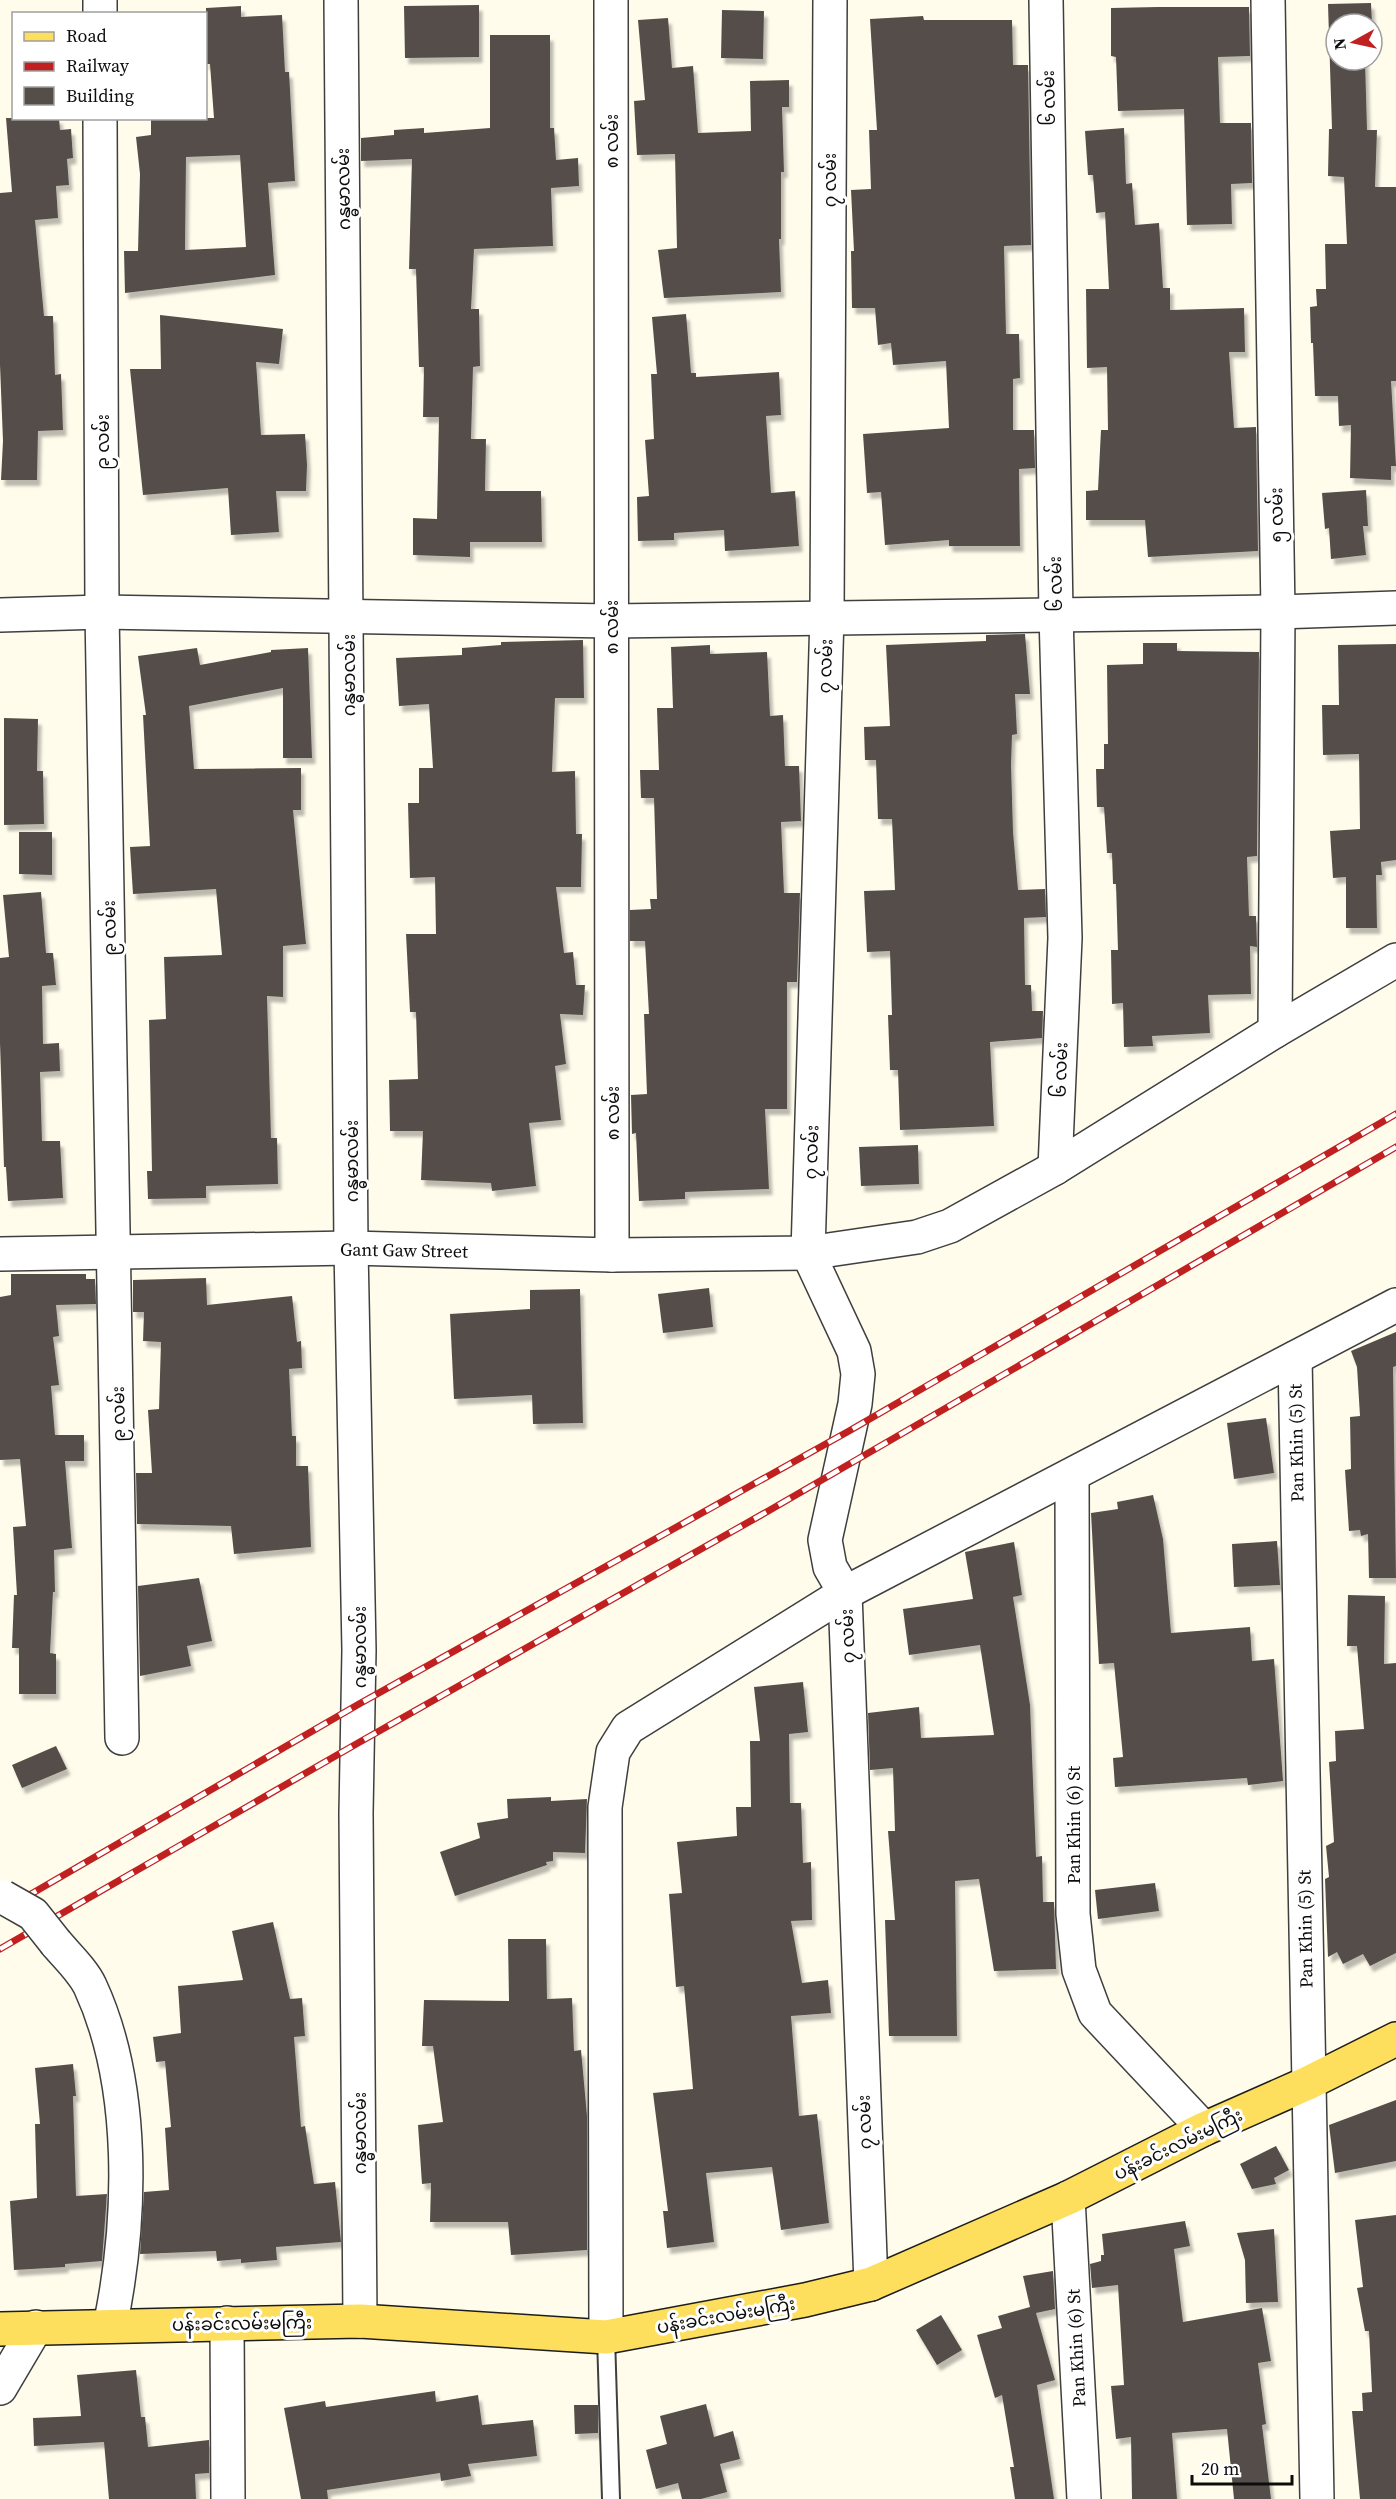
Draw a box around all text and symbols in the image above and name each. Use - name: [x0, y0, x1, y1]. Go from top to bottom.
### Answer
- legend: [12, 12, 207, 120]
- north arrow: [1324, 12, 1384, 72]
- text: Road: [66, 23, 107, 48]
- text: N: [1327, 36, 1351, 51]
- text: Railway: [66, 53, 130, 78]
- street label: ၆ လမ်း: [1035, 70, 1061, 126]
- text: Building: [66, 83, 134, 108]
- street label: ၈ လမ်း: [599, 114, 624, 168]
- street label: ဂန္ဓမာလမ်း: [330, 148, 360, 230]
- street label: ၇ လမ်း: [817, 153, 845, 207]
- street label: ၉ လမ်း: [90, 414, 118, 470]
- street label: ၅ လမ်း: [1263, 487, 1292, 543]
- street label: ၆ လမ်း: [1042, 556, 1068, 612]
- street label: ၈ လမ်း: [599, 600, 624, 654]
- street label: ဂန္ဓမာလမ်း: [336, 634, 364, 716]
- street label: ၇ လမ်း: [812, 638, 841, 694]
- street label: ၉ လမ်း: [96, 900, 125, 956]
- street label: ၆ လမ်း: [1047, 1042, 1073, 1098]
- street label: ၈ လမ်း: [600, 1086, 625, 1140]
- street label: ဂန္ဓမာလမ်း: [339, 1120, 367, 1202]
- street label: ၇ လမ်း: [798, 1124, 827, 1180]
- street label: Gant Gaw Street: [340, 1236, 468, 1264]
- street label: Pan Khin (5) St: [1282, 1383, 1310, 1502]
- street label: ၉ လမ်း: [105, 1386, 134, 1442]
- street label: ဂန္ဓမာလမ်း: [347, 1606, 375, 1688]
- street label: ၇ လမ်း: [834, 1608, 863, 1664]
- street label: Pan Khin (6) St: [1061, 1766, 1086, 1884]
- street label: Pan Khin (5) St: [1291, 1869, 1319, 1988]
- street label: ဂန္ဓမာလမ်း: [347, 2092, 375, 2174]
- street label: ၇ လမ်း: [851, 2094, 880, 2150]
- street label: ပန်းခင်းလမ်းမကြီး: [1109, 2101, 1248, 2189]
- street label: Pan Khin (6) St: [1060, 2288, 1092, 2408]
- street label: ပန်းခင်းလမ်းမကြီး: [655, 2290, 798, 2342]
- street label: ပန်းခင်းလမ်းမကြီး: [172, 2308, 312, 2340]
- scale bar: [1192, 2448, 1292, 2486]
- text: 20 m: [1201, 2456, 1239, 2481]

